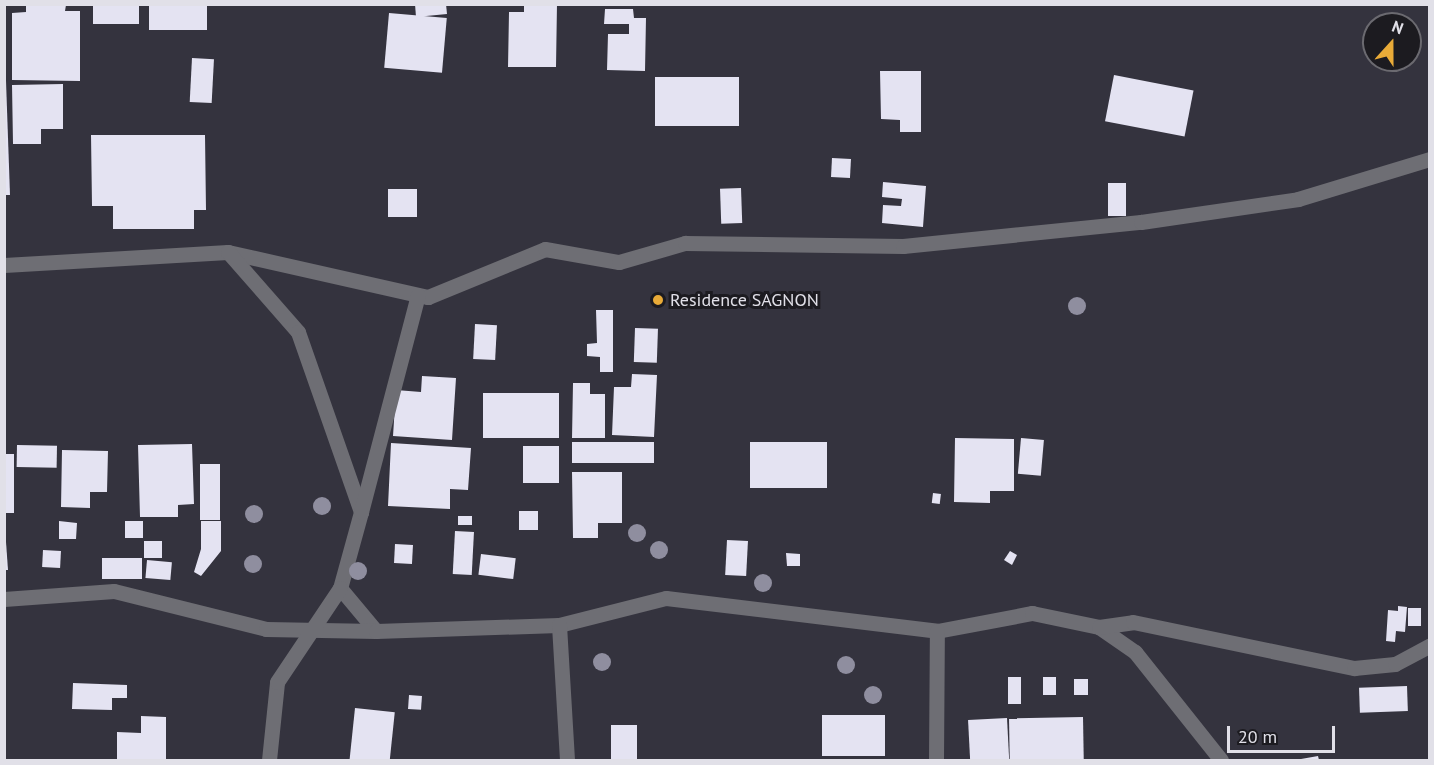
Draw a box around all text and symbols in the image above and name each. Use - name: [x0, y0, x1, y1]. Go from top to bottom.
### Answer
- north arrow: [1362, 12, 1422, 72]
- text: N: [1389, 16, 1406, 38]
- place label: Residence SAGNON: [670, 289, 819, 311]
- marker: Residence SAGNON: [651, 293, 665, 307]
- scale bar: [1230, 714, 1338, 752]
- text: 20 m: [1238, 725, 1277, 748]

